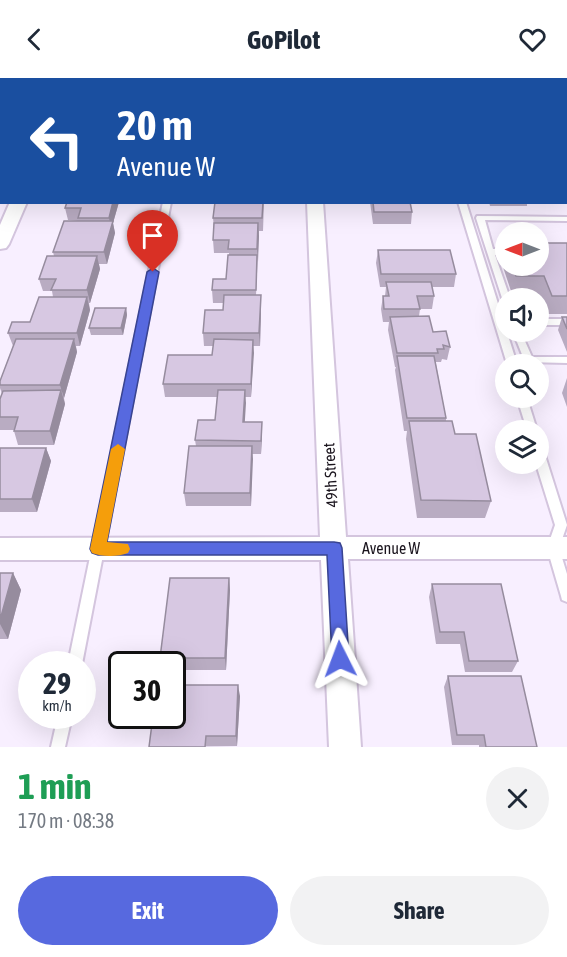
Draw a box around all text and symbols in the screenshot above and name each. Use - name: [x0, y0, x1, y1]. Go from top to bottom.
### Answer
- icon: back: [18, 23, 51, 56]
- icon: heart: [516, 23, 549, 56]
- text: GoPilot: [247, 24, 320, 55]
- text: 20 m: [117, 101, 192, 149]
- icon: left: [18, 102, 96, 180]
- text: Avenue W: [117, 151, 215, 182]
- pin: [127, 210, 178, 272]
- icon: arrive: [136, 219, 169, 252]
- north arrow: [495, 222, 549, 276]
- map controls: [495, 222, 549, 474]
- button: sound: [495, 288, 549, 342]
- button: search: [495, 354, 549, 408]
- button: layers: [495, 420, 549, 474]
- street label: 49th Street: [319, 442, 341, 508]
- street label: Avenue W: [362, 539, 420, 557]
- position arrow: [308, 627, 372, 691]
- speed limit sign: 30: [108, 651, 186, 729]
- text: 29: [43, 666, 71, 700]
- text: km/h: [42, 697, 72, 714]
- text: 1 min: [18, 765, 92, 807]
- button: close: [486, 767, 549, 830]
- text: 170 m · 08:38: [18, 809, 114, 832]
- button: Exit: [18, 876, 278, 945]
- button: Share: [290, 876, 549, 945]

